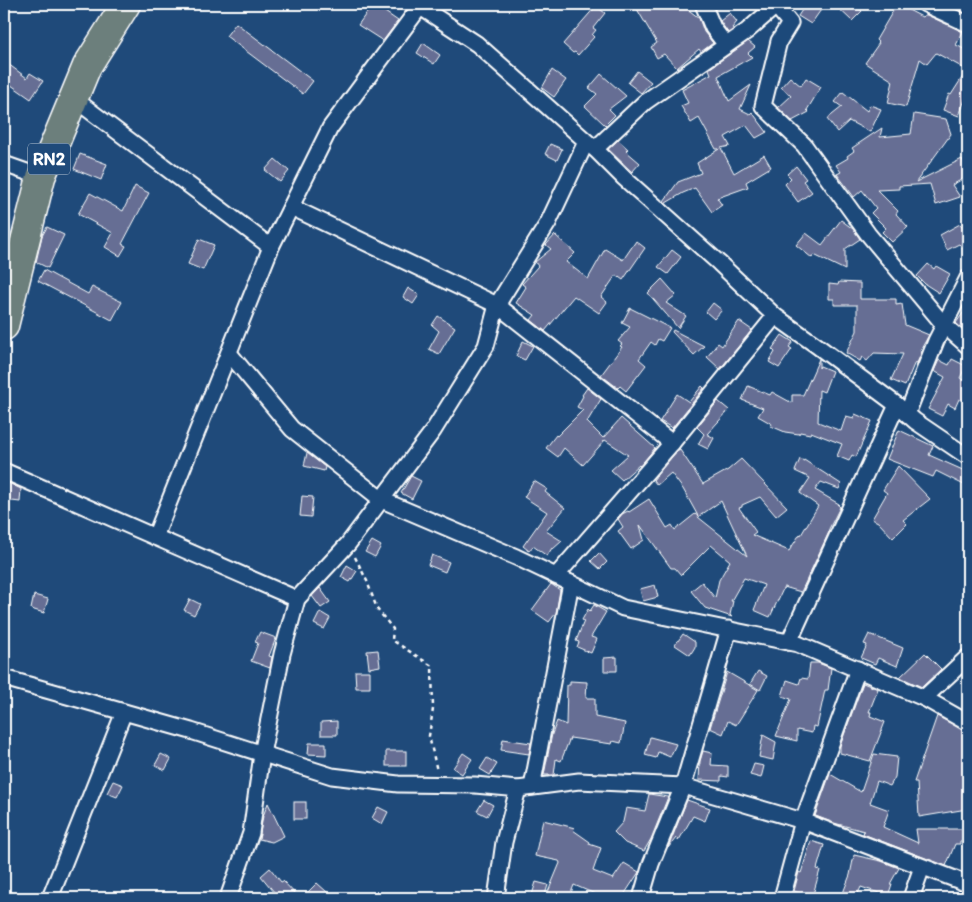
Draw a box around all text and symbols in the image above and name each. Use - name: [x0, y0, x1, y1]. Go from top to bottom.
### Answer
- road number: RN2: [28, 144, 70, 174]

